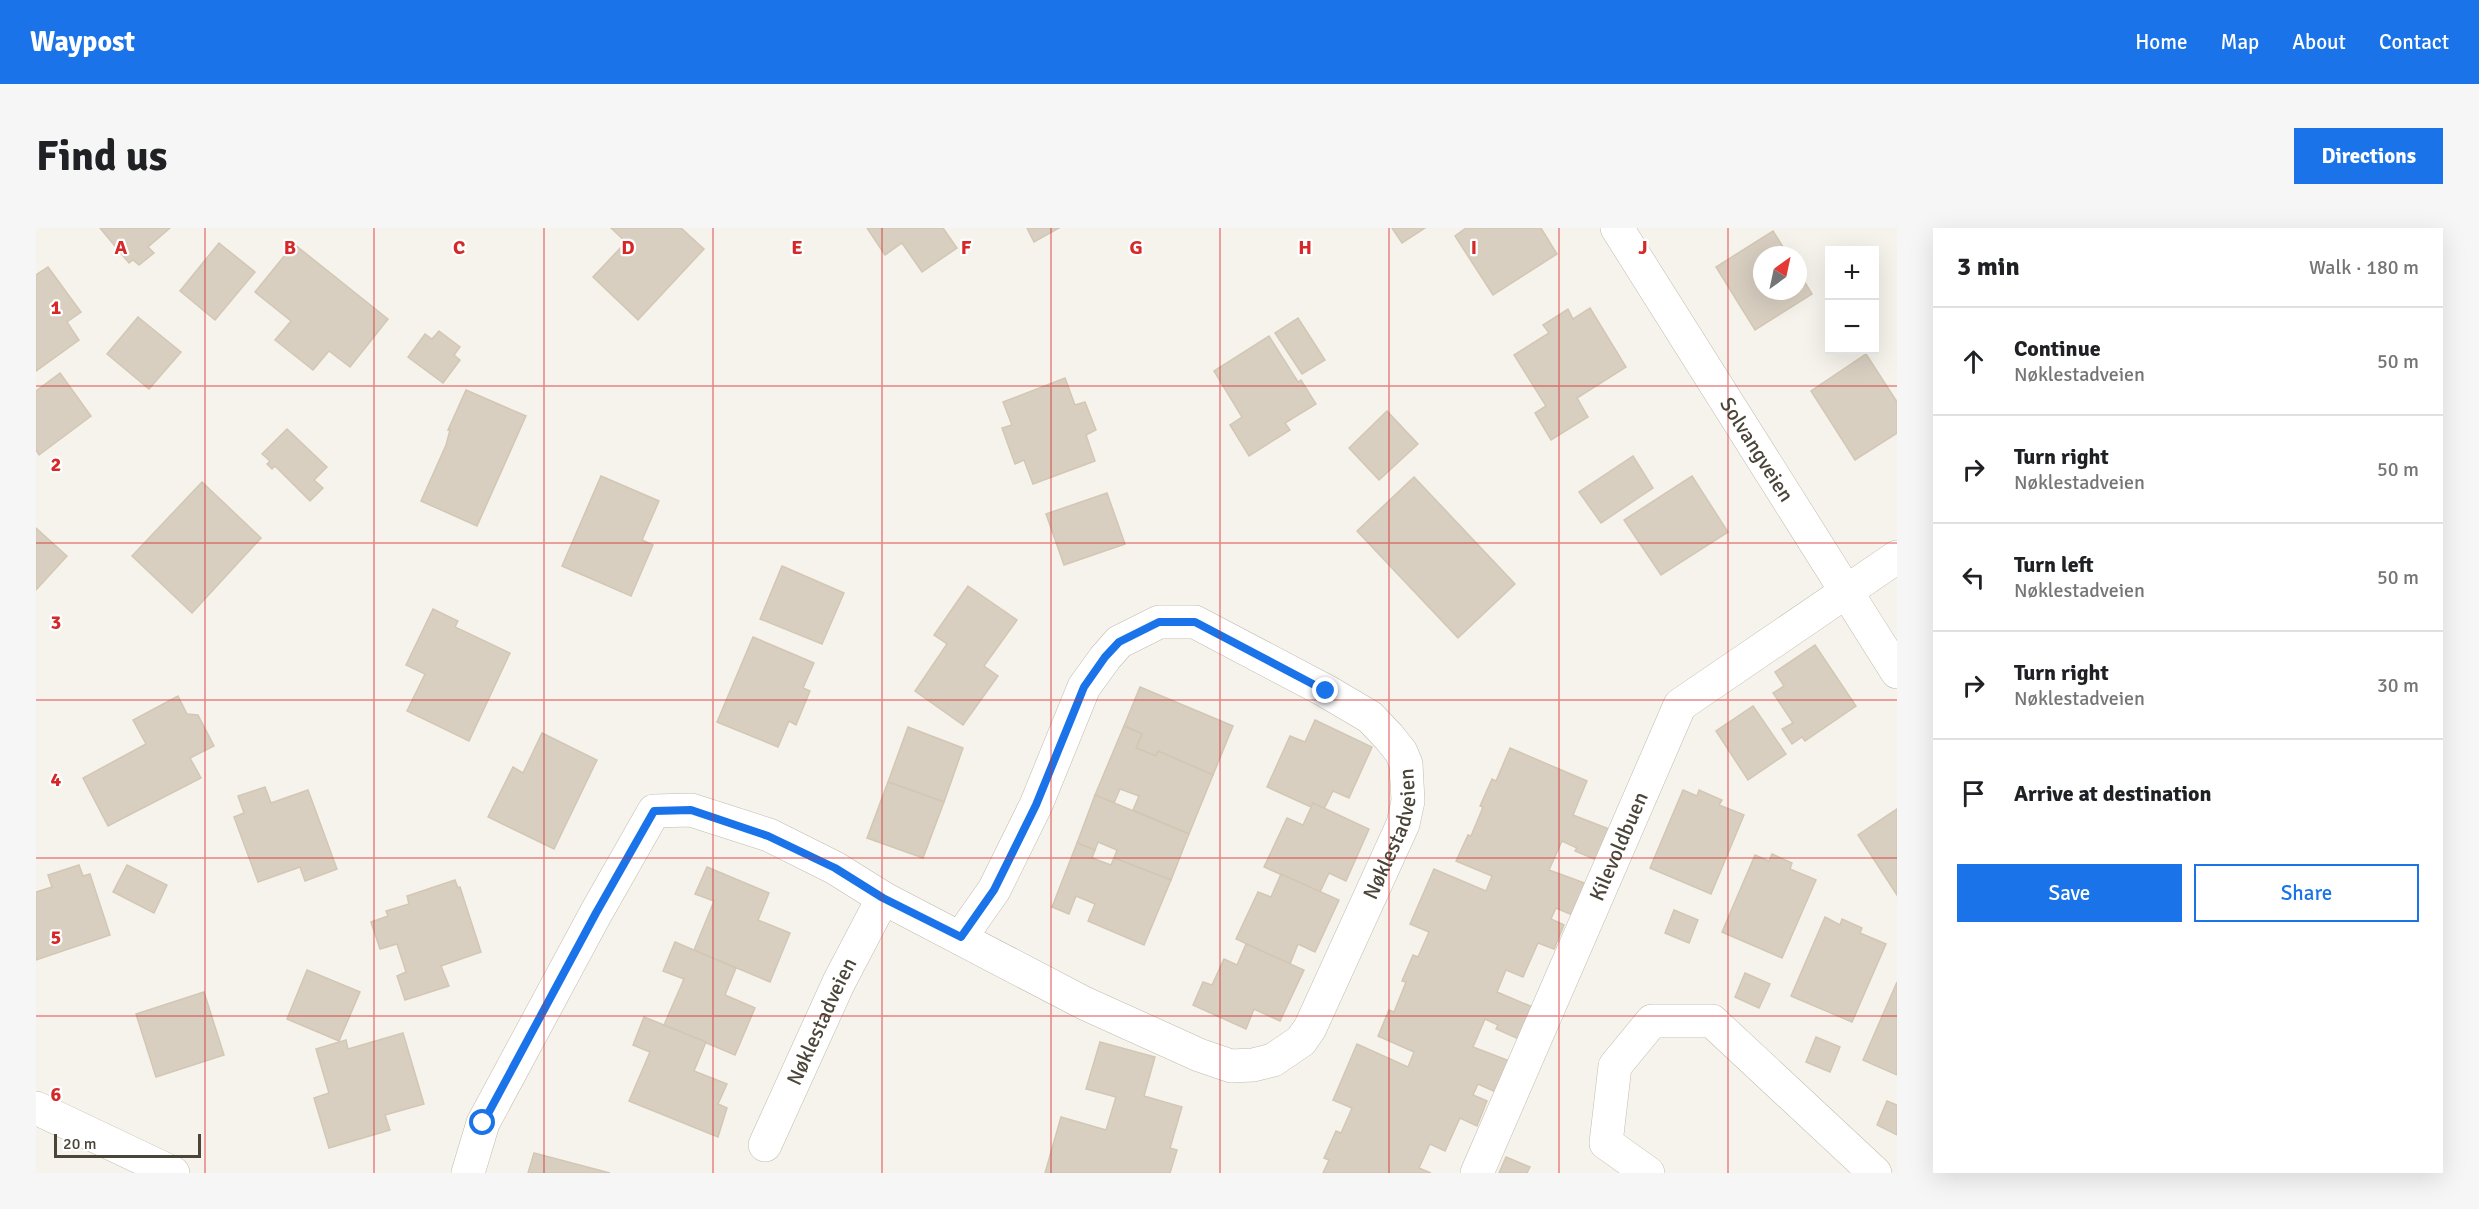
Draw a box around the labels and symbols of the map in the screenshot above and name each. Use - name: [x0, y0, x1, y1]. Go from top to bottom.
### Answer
- text: A: [115, 235, 128, 260]
- text: B: [284, 235, 296, 260]
- text: C: [453, 235, 465, 260]
- text: D: [621, 235, 635, 260]
- text: E: [791, 235, 803, 260]
- text: F: [961, 235, 972, 260]
- text: G: [1129, 235, 1143, 260]
- text: H: [1298, 235, 1312, 260]
- text: I: [1471, 235, 1477, 260]
- text: J: [1638, 235, 1648, 260]
- north arrow: [1753, 246, 1807, 300]
- text: 1: [51, 295, 62, 320]
- street label: Solvangveien: [1714, 392, 1799, 507]
- text: 2: [51, 452, 61, 477]
- text: 3: [51, 610, 61, 635]
- route end: [1312, 677, 1338, 703]
- text: 4: [51, 767, 62, 792]
- street label: Nøklestadveien: [1357, 768, 1422, 904]
- street label: Kilevoldbuen: [1584, 788, 1654, 905]
- text: 5: [51, 925, 61, 950]
- street label: Nøklestadveien: [781, 953, 863, 1089]
- text: 6: [51, 1082, 62, 1107]
- route start: [469, 1109, 495, 1135]
- scale bar: [54, 1131, 201, 1158]

